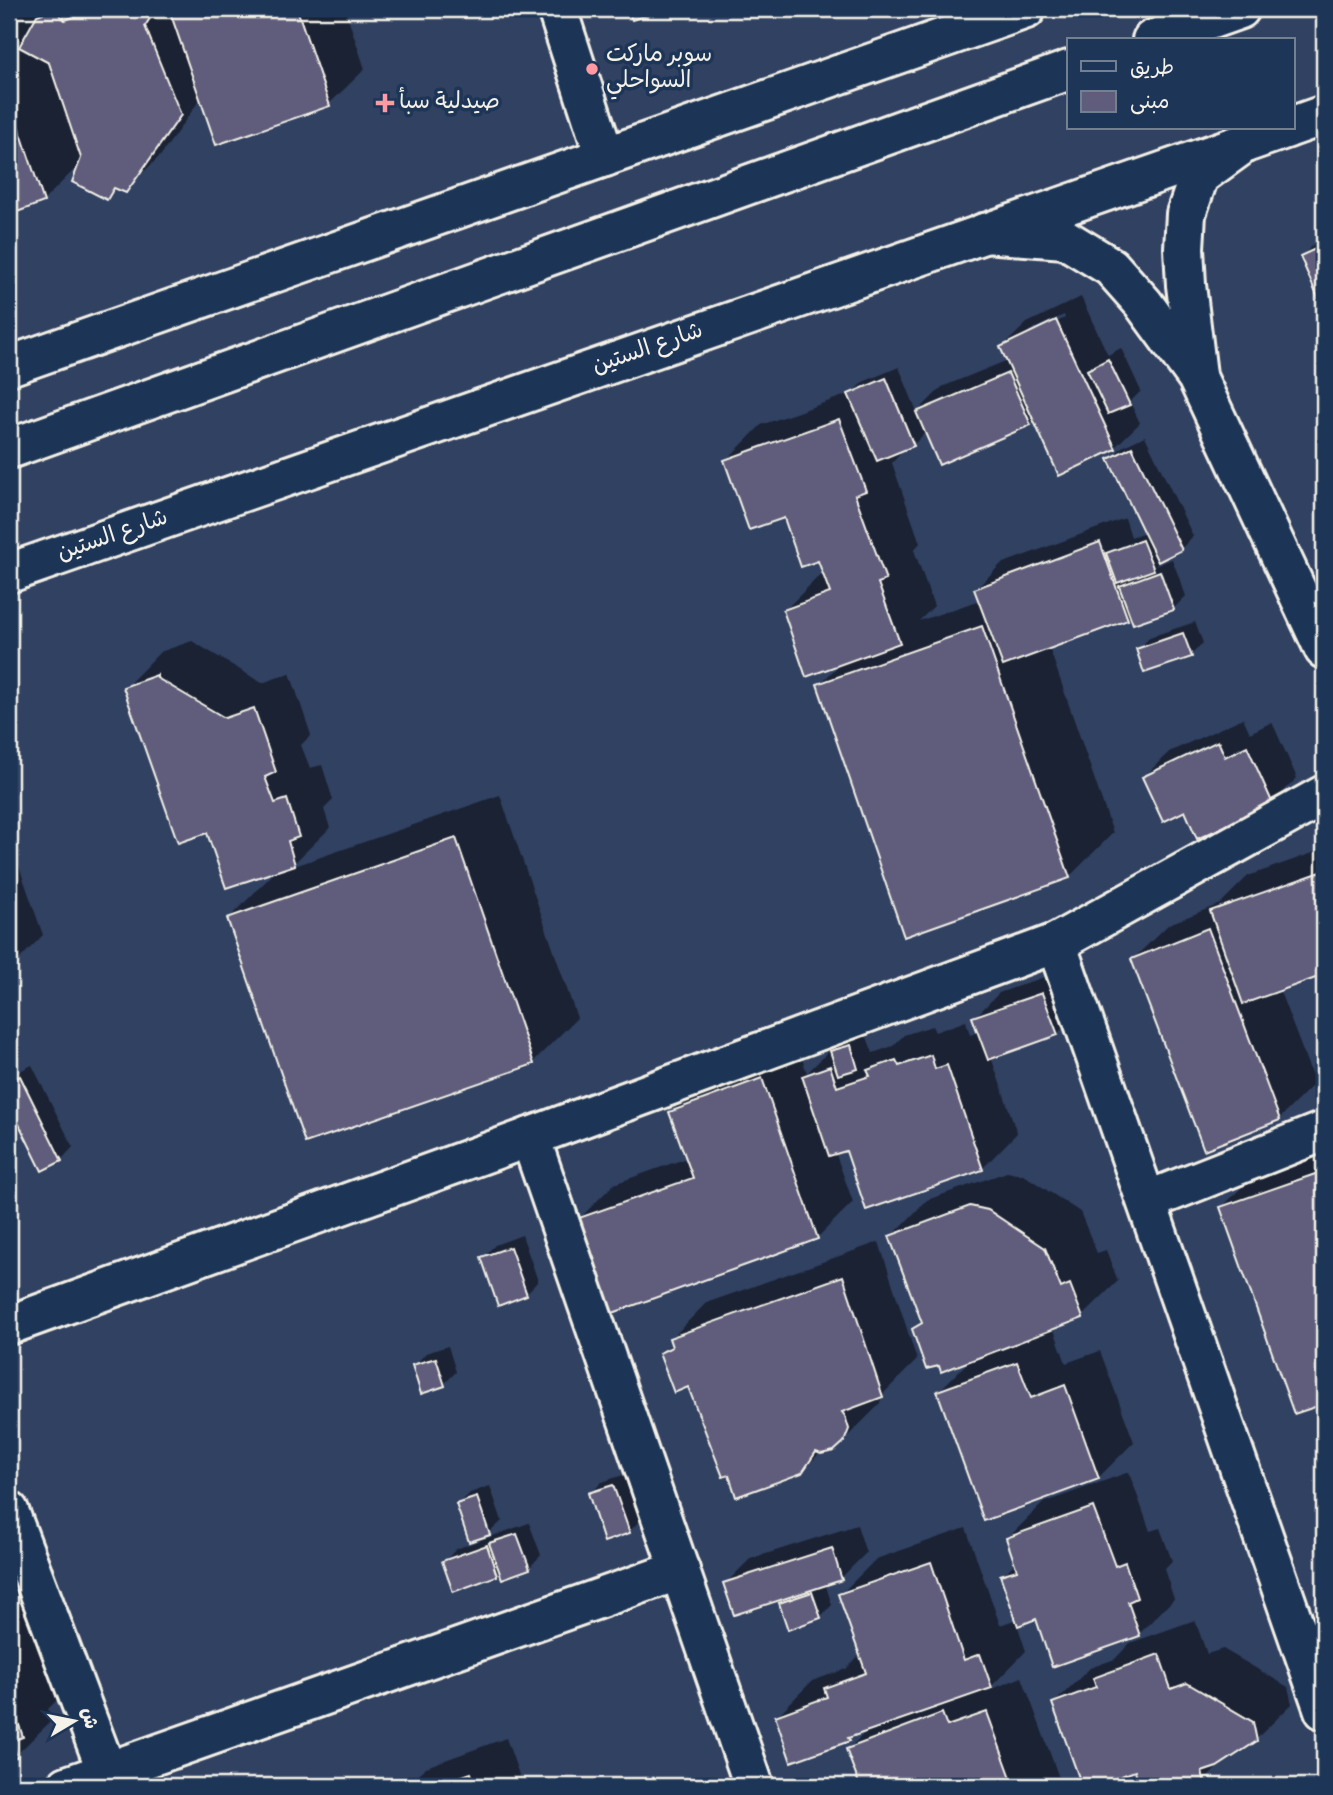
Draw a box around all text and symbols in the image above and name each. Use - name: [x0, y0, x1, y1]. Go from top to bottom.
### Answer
- legend: [1067, 38, 1294, 130]
- place label: سوبر ماركت السواحلي: [606, 40, 712, 100]
- text: طريق: [1130, 55, 1174, 85]
- marker: سوبر ماركت السواحلي: [584, 61, 600, 77]
- place label: صيدلية سبأ: [399, 86, 500, 120]
- text: مبنى: [1130, 89, 1169, 119]
- marker: صيدلية سبأ: [377, 95, 393, 111]
- street label: شارع الستين: [588, 316, 708, 384]
- street label: شارع الستين: [53, 503, 173, 571]
- north arrow: [38, 1686, 108, 1756]
- text: ش: [72, 1706, 102, 1731]

